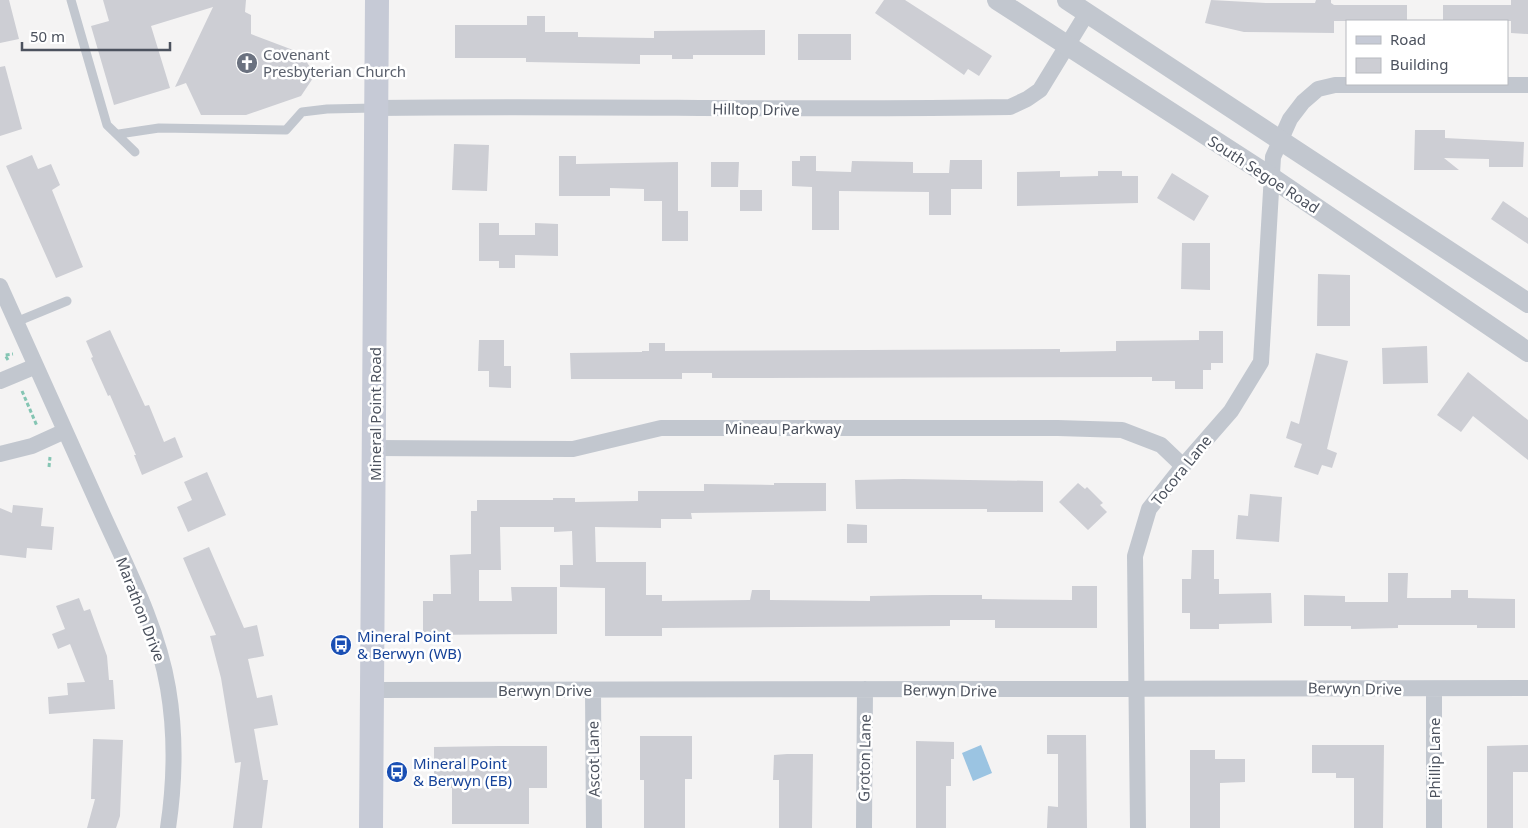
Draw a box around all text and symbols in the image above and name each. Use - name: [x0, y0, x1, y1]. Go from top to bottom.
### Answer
- scale bar: [22, 20, 170, 52]
- legend: [1346, 20, 1508, 85]
- text: 50 m: [30, 26, 65, 46]
- text: Road: [1390, 29, 1426, 49]
- place label: Covenant Presbyterian Church: [263, 44, 406, 81]
- church icon: Covenant Presbyterian Church: [235, 51, 259, 75]
- text: Building: [1390, 54, 1448, 74]
- street label: Hilltop Drive: [712, 98, 800, 120]
- street label: South Segoe Road: [1205, 131, 1323, 217]
- street label: Mineral Point Road: [365, 347, 385, 481]
- street label: Mineau Parkway: [725, 418, 842, 438]
- street label: Tocora Lane: [1147, 431, 1215, 509]
- street label: Marathon Drive: [112, 554, 170, 664]
- place label: Mineral Point & Berwyn (WB): [357, 626, 462, 663]
- bus stop icon: Mineral Point & Berwyn (WB): [329, 633, 353, 657]
- street label: Berwyn Drive: [1308, 677, 1402, 699]
- street label: Berwyn Drive: [903, 679, 997, 701]
- street label: Berwyn Drive: [498, 680, 592, 700]
- street label: Groton Lane: [853, 714, 875, 802]
- street label: Phillip Lane: [1424, 718, 1444, 798]
- street label: Ascot Lane: [582, 721, 604, 797]
- place label: Mineral Point & Berwyn (EB): [413, 753, 512, 790]
- bus stop icon: Mineral Point & Berwyn (EB): [385, 760, 409, 784]

